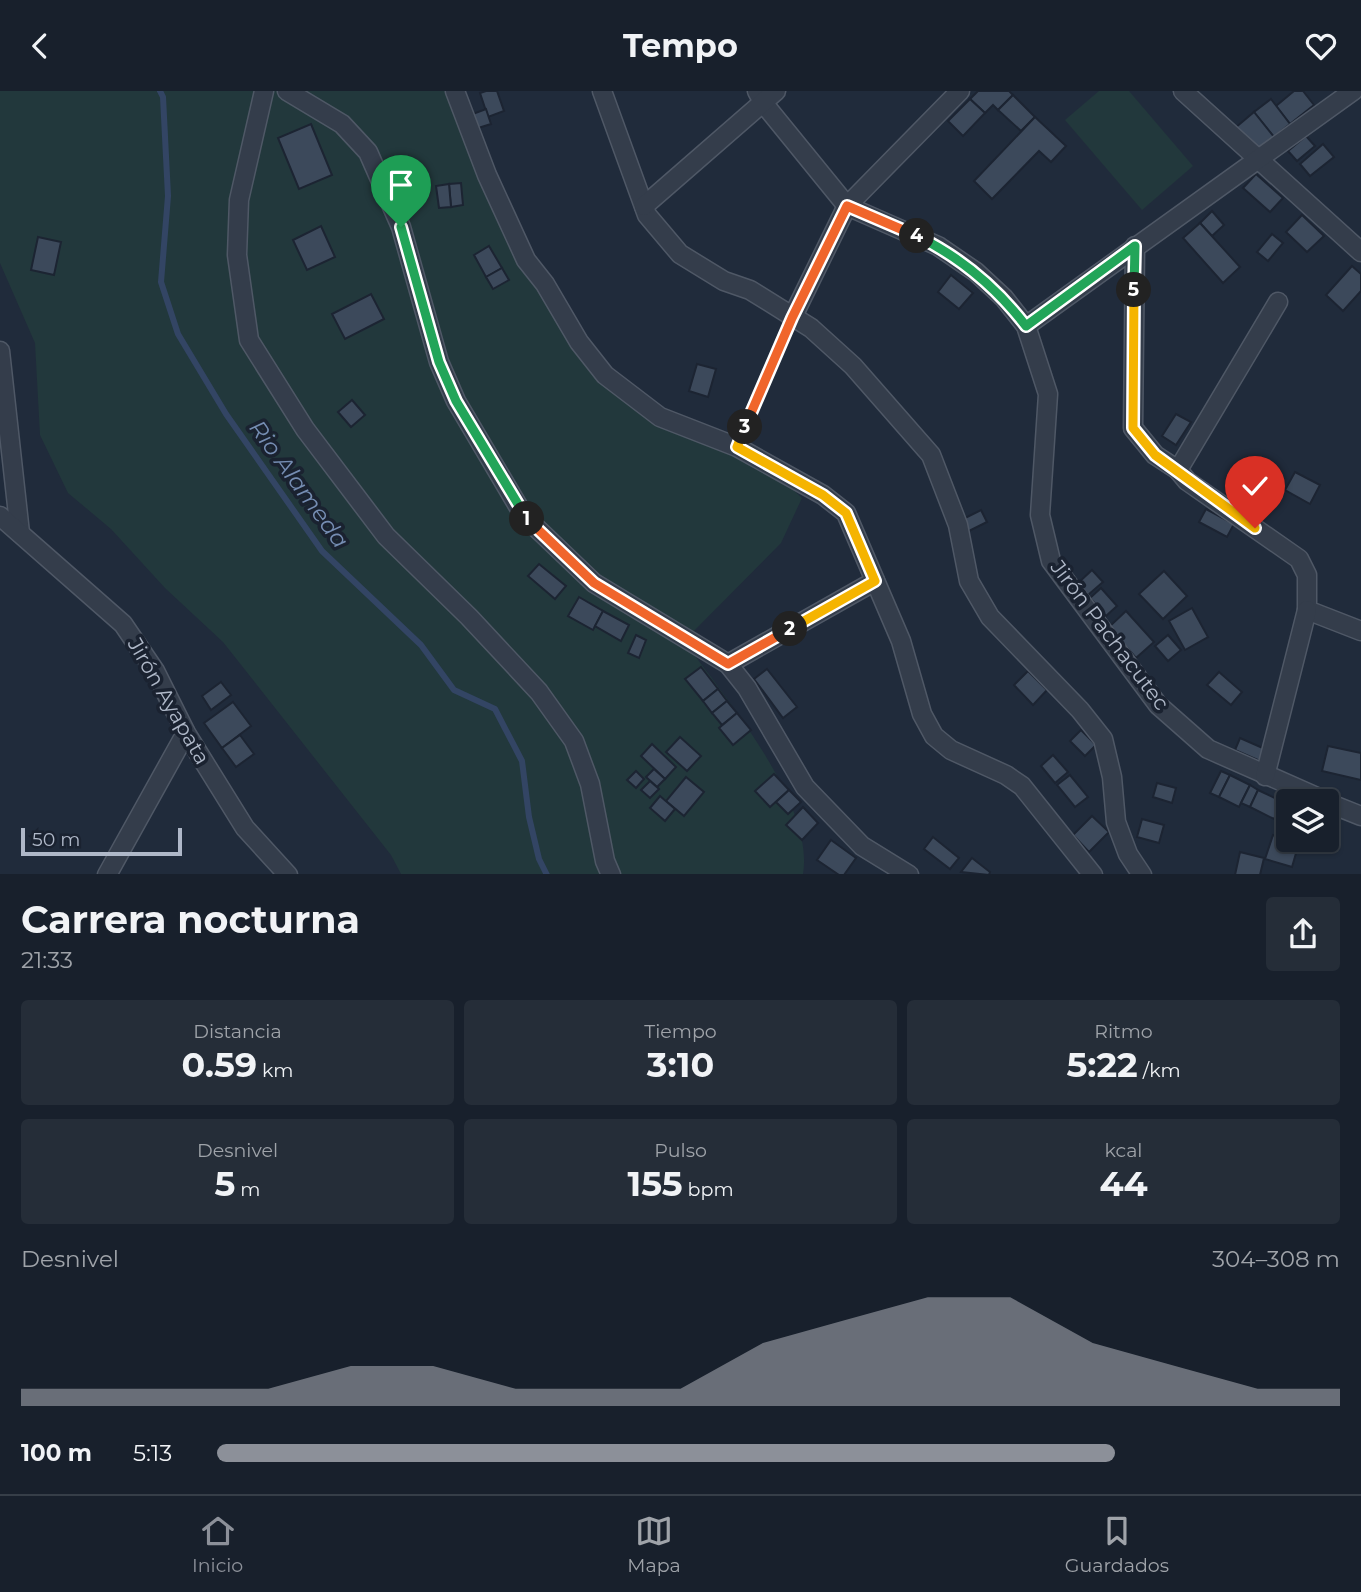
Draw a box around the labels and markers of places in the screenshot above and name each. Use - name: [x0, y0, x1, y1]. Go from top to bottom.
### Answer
- pin: [371, 155, 431, 227]
- pin: 4: [900, 219, 934, 253]
- pin: 5: [1116, 273, 1152, 307]
- pin: 3: [728, 409, 762, 445]
- pin: [1225, 456, 1285, 528]
- pin: 1: [510, 501, 544, 537]
- pin: 2: [772, 611, 808, 647]

